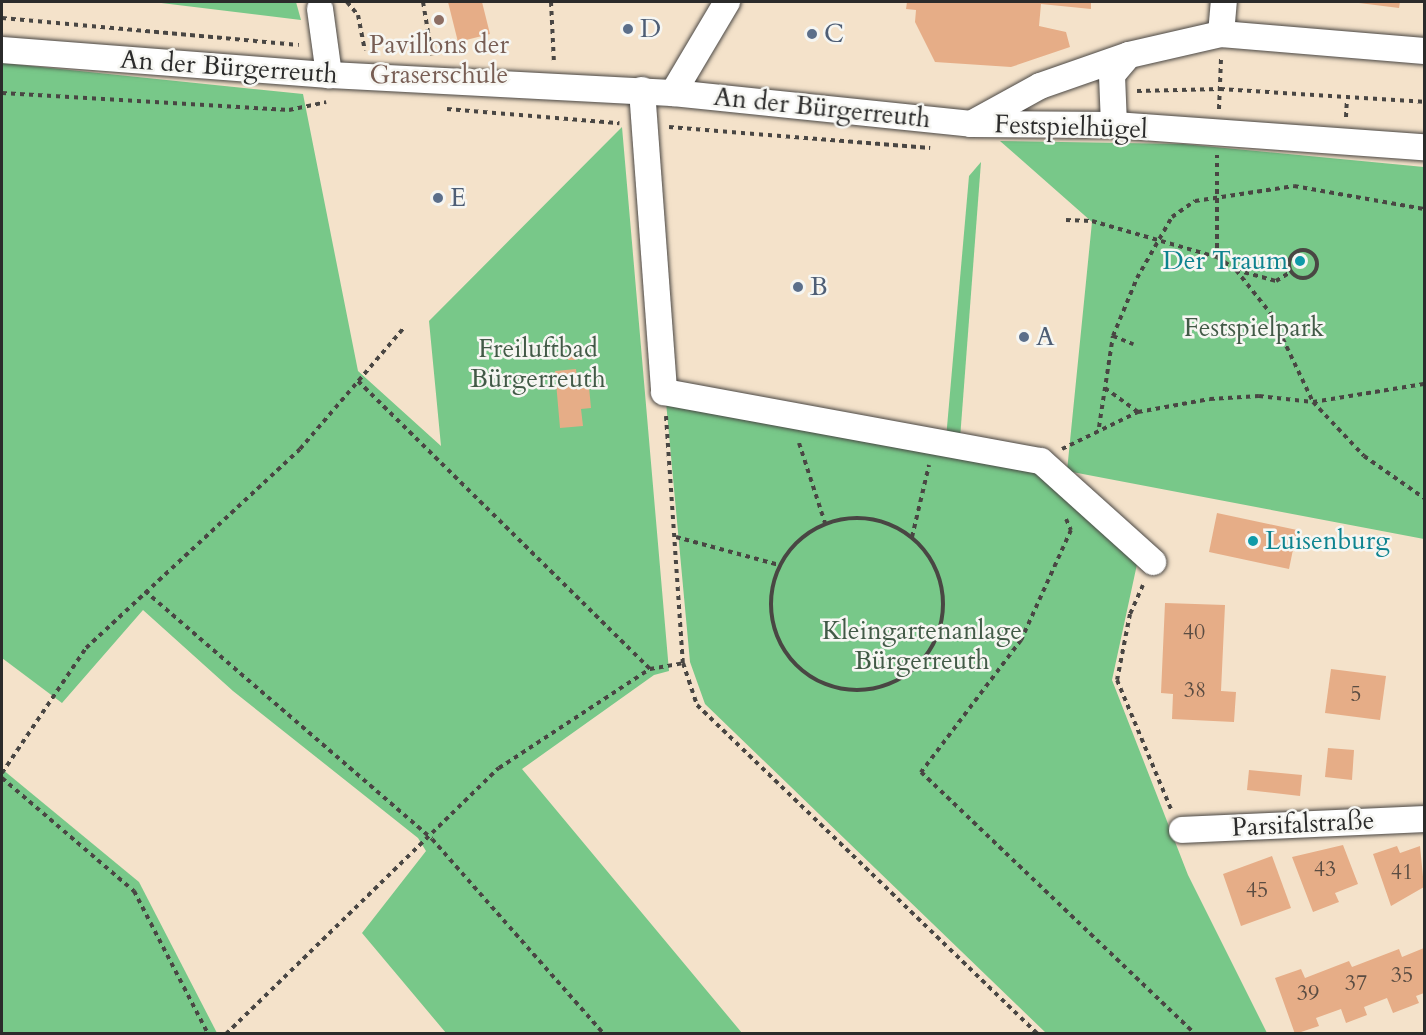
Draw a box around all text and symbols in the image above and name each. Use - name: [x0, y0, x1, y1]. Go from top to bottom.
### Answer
- marker: Pavillons der Graserschule: [432, 13, 446, 27]
- place label: D: [640, 13, 661, 45]
- place label: C: [824, 18, 844, 50]
- marker: D: [621, 22, 635, 36]
- marker: C: [805, 27, 819, 41]
- place label: Pavillons der Graserschule: [369, 29, 509, 90]
- street label: An der Bürgerreuth: [119, 44, 339, 90]
- street label: An der Bürgerreuth: [712, 81, 932, 135]
- street label: Festspielhügel: [994, 109, 1148, 145]
- place label: E: [450, 182, 466, 214]
- marker: E: [431, 191, 445, 205]
- place label: Der Traum: [1163, 245, 1288, 277]
- marker: Der Traum: [1293, 254, 1307, 268]
- place label: B: [810, 271, 828, 303]
- marker: B: [791, 280, 805, 294]
- park label: Festspielpark: [1184, 312, 1324, 344]
- place label: A: [1036, 321, 1054, 353]
- marker: A: [1017, 330, 1031, 344]
- park label: Freiluftbad Bürgerreuth: [470, 333, 606, 394]
- place label: Luisenburg: [1265, 525, 1390, 557]
- marker: Luisenburg: [1246, 534, 1260, 548]
- park label: Kleingartenanlage Bürgerreuth: [822, 615, 1022, 676]
- house number: 40: [1183, 620, 1205, 646]
- house number: 38: [1184, 678, 1206, 704]
- house number: 5: [1350, 682, 1362, 708]
- street label: Parsifalstraße: [1231, 805, 1375, 843]
- house number: 43: [1314, 857, 1336, 883]
- house number: 41: [1391, 860, 1413, 886]
- house number: 45: [1246, 878, 1268, 904]
- house number: 35: [1391, 963, 1413, 989]
- house number: 37: [1345, 971, 1367, 997]
- house number: 39: [1297, 981, 1319, 1007]

